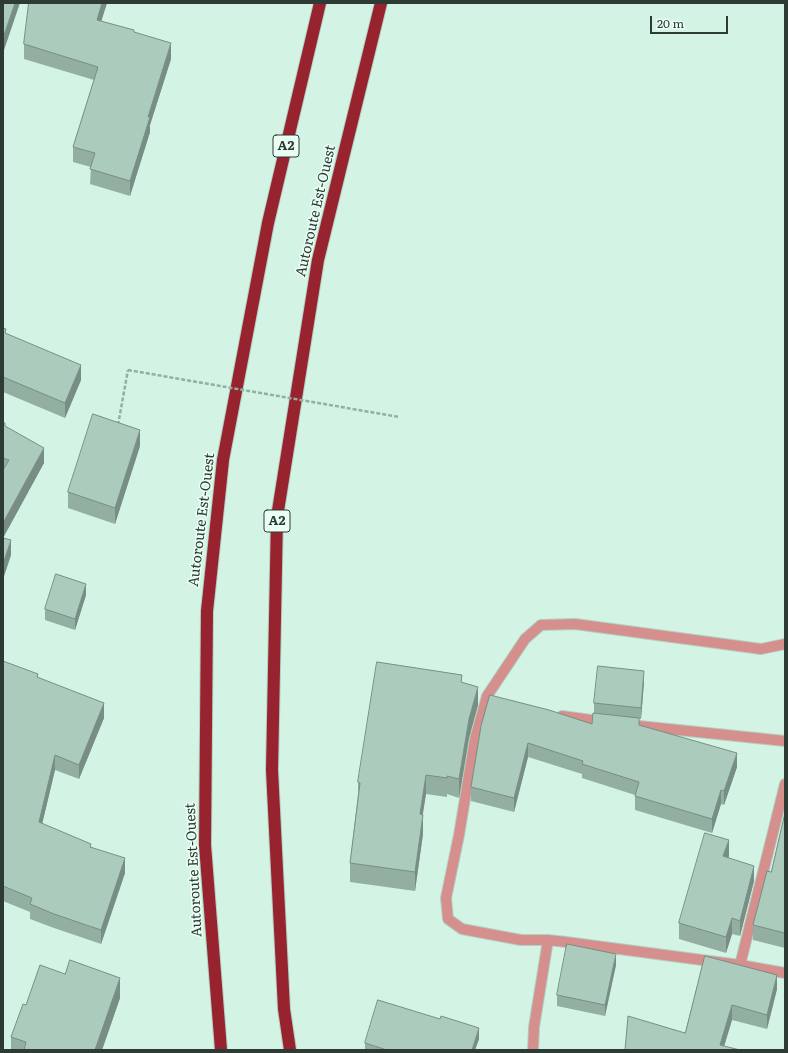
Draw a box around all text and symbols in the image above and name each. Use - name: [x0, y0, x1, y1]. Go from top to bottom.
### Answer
- scale bar: [652, 8, 730, 34]
- text: 20 m: [657, 14, 684, 32]
- road number: A2: [273, 135, 299, 157]
- street label: Autoroute Est-Ouest: [293, 143, 339, 279]
- street label: Autoroute Est-Ouest: [185, 452, 219, 588]
- road number: A2: [264, 510, 290, 532]
- street label: Autoroute Est-Ouest: [182, 802, 206, 938]

